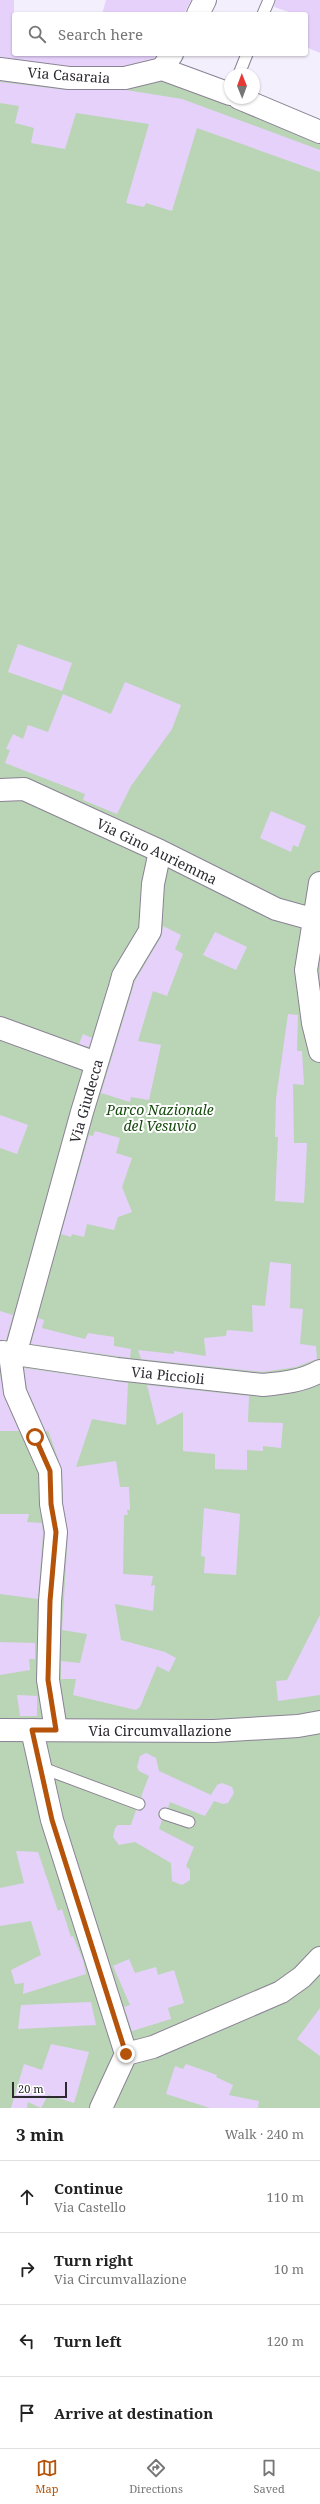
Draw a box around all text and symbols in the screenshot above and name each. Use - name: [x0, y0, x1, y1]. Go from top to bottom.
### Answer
- search box: [12, 12, 308, 56]
- icon: search: [26, 23, 48, 45]
- text: Search here: [58, 24, 143, 44]
- street label: Via Casaraia: [27, 63, 111, 87]
- north arrow: [224, 68, 260, 104]
- street label: Via Gino Auriemma: [93, 814, 221, 889]
- street label: Via Giudecca: [65, 1057, 107, 1145]
- park label: Parco Nazionale del Vesuvio: [105, 1100, 214, 1135]
- street label: Via Piccioli: [130, 1362, 206, 1388]
- route start: [26, 1428, 44, 1446]
- street label: Via Circumvallazione: [89, 1721, 231, 1740]
- route end: [117, 2045, 135, 2063]
- scale bar: [12, 2080, 67, 2099]
- text: 20 m: [18, 2081, 44, 2096]
- text: 3 min: [16, 2123, 64, 2146]
- text: Walk · 240 m: [225, 2125, 304, 2143]
- text: Continue: [54, 2178, 123, 2198]
- icon: ahead: [16, 2186, 38, 2208]
- text: 110 m: [267, 2188, 304, 2206]
- text: Via Castello: [54, 2198, 126, 2216]
- text: Turn right: [54, 2250, 133, 2270]
- icon: right: [16, 2258, 38, 2280]
- text: 10 m: [274, 2260, 304, 2278]
- text: Via Circumvallazione: [54, 2270, 187, 2288]
- icon: left: [16, 2330, 38, 2352]
- text: Turn left: [54, 2331, 122, 2351]
- text: 120 m: [267, 2332, 304, 2350]
- icon: arrive: [16, 2402, 38, 2424]
- text: Arrive at destination: [54, 2403, 213, 2423]
- tab: Map: [35, 2457, 59, 2496]
- tab: Directions: [129, 2457, 183, 2496]
- tab: Saved: [254, 2457, 285, 2496]

